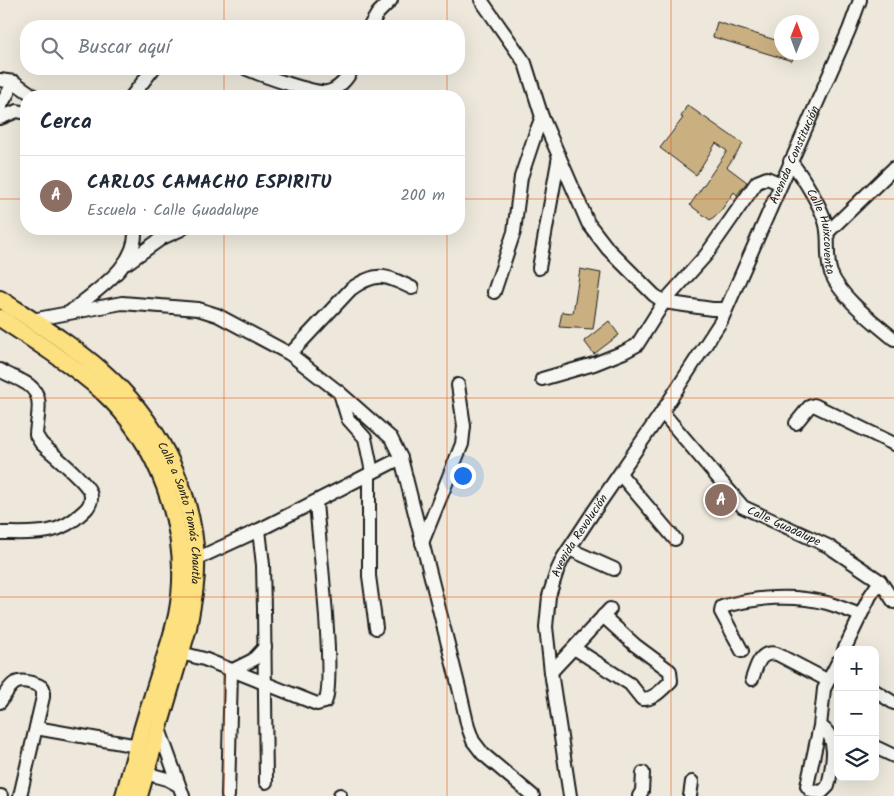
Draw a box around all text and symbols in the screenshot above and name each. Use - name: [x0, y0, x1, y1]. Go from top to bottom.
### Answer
- north arrow: [774, 15, 819, 60]
- search box: [20, 20, 465, 75]
- text: Buscar aquí: [78, 33, 170, 63]
- icon: search: [38, 34, 66, 62]
- street label: Avenida Constitución: [764, 102, 824, 207]
- text: Cerca: [40, 106, 92, 139]
- text: CARLOS CAMACHO ESPIRITU: [87, 168, 331, 198]
- text: A: [51, 183, 61, 208]
- text: 200 m: [401, 183, 445, 208]
- street label: Calle Huixcoventa: [801, 185, 840, 277]
- text: Escuela · Calle Guadalupe: [87, 198, 259, 223]
- street label: Calle a Santo Tomás Chautla: [153, 438, 206, 586]
- your location: [450, 463, 476, 489]
- pin: A: [705, 481, 737, 519]
- street label: Avenida Revolución: [546, 490, 613, 579]
- street label: Calle Guadalupe: [744, 501, 825, 551]
- map controls: [834, 646, 879, 781]
- button: +: [834, 646, 879, 691]
- button: −: [834, 691, 879, 736]
- button: layers: [834, 736, 879, 781]

